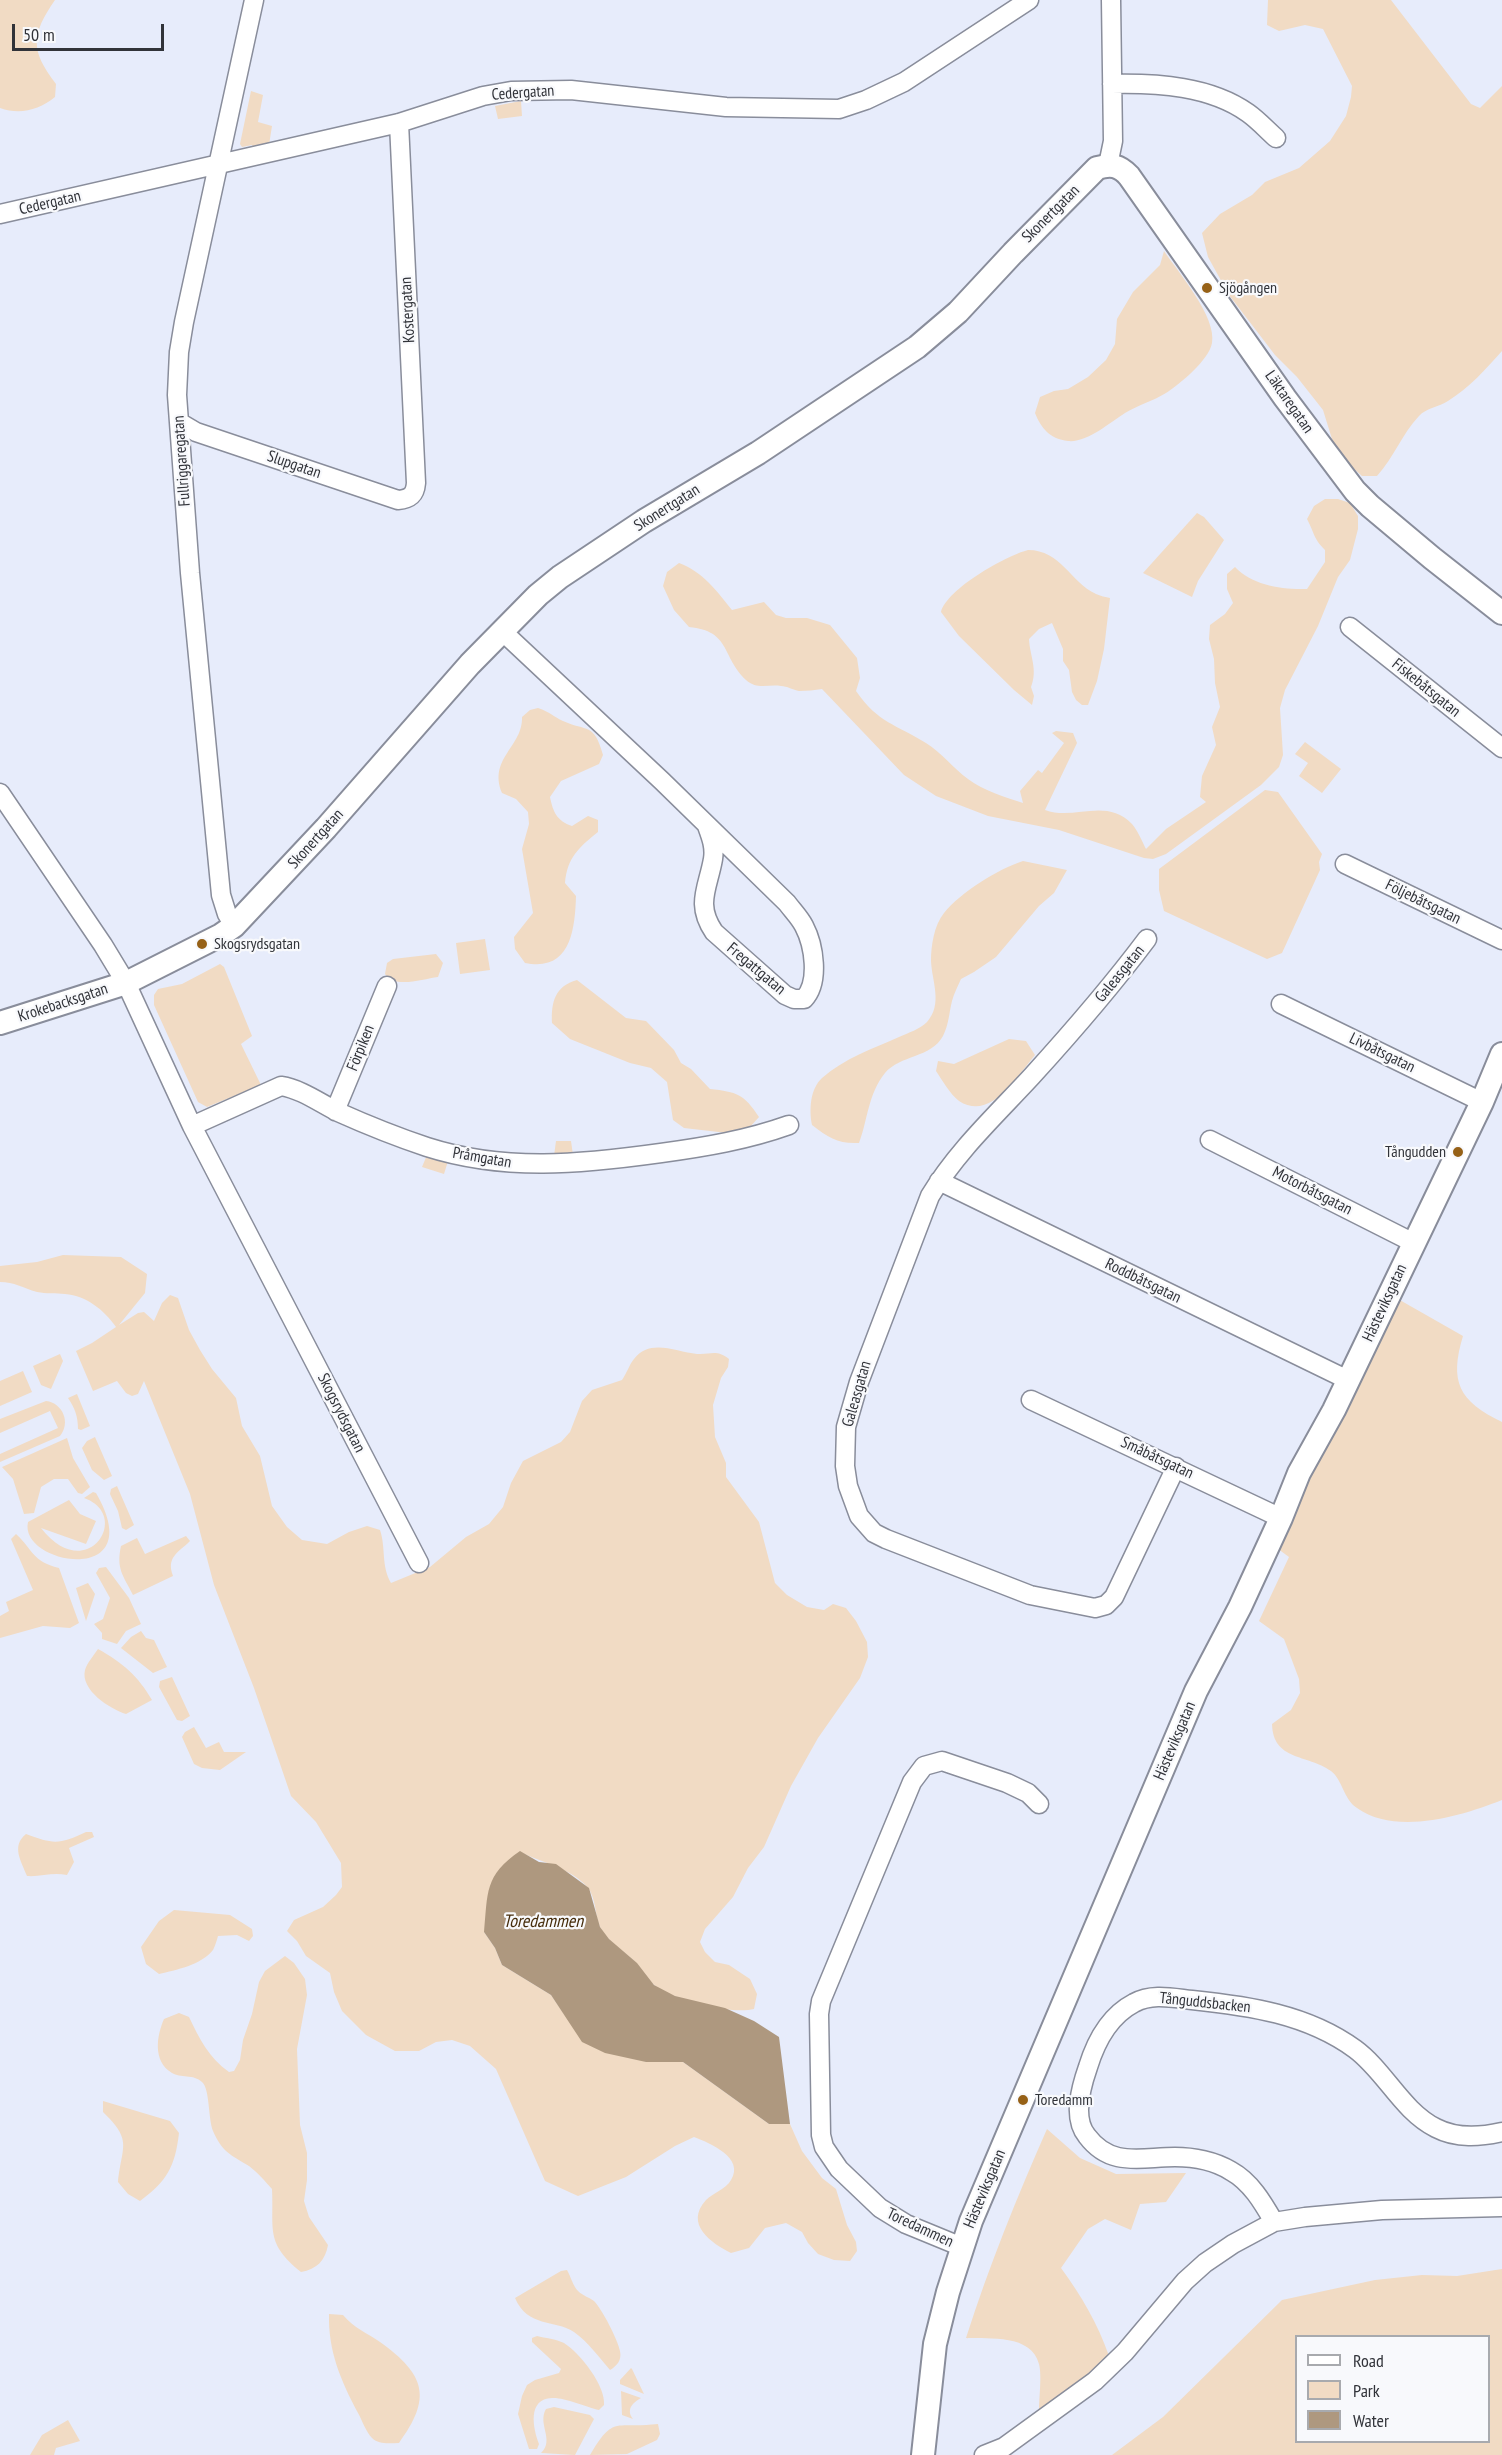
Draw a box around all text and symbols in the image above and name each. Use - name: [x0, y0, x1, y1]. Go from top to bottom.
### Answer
- scale bar: [15, 12, 166, 50]
- text: 50 m: [23, 23, 55, 46]
- street label: Cedergatan: [491, 81, 555, 105]
- street label: Skonertgatan: [1018, 181, 1084, 247]
- street label: Cedergatan: [17, 187, 83, 219]
- street label: Kostergatan: [397, 277, 419, 343]
- place label: Sjögången: [1219, 278, 1277, 298]
- marker: Sjögången: [1200, 281, 1214, 295]
- street label: Läktaregatan: [1260, 367, 1318, 437]
- street label: Fullriggaregatan: [169, 415, 195, 507]
- street label: Slupgatan: [265, 447, 323, 483]
- street label: Skonertgatan: [631, 480, 703, 536]
- street label: Fiskebåtsgatan: [1388, 655, 1464, 721]
- street label: Skonertgatan: [284, 805, 348, 873]
- street label: Följebåtsgatan: [1382, 875, 1464, 929]
- place label: Skogsrydsgatan: [214, 934, 300, 954]
- marker: Skogsrydsgatan: [195, 937, 209, 951]
- street label: Fregattgatan: [723, 939, 789, 999]
- street label: Galeasgatan: [1091, 942, 1149, 1006]
- street label: Krokebacksgatan: [16, 979, 110, 1027]
- street label: Förpiken: [343, 1022, 379, 1074]
- street label: Livbåtsgatan: [1346, 1029, 1418, 1077]
- place label: Tångudden: [1385, 1142, 1446, 1162]
- street label: Pråmgatan: [451, 1143, 513, 1173]
- marker: Tångudden: [1451, 1145, 1465, 1159]
- street label: Motorbåtsgatan: [1269, 1163, 1355, 1219]
- street label: Roddbåtsgatan: [1102, 1254, 1184, 1308]
- street label: Hästeviksgatan: [1359, 1261, 1411, 1345]
- street label: Galeasgatan: [838, 1359, 876, 1429]
- street label: Skogsrydsgatan: [313, 1370, 369, 1456]
- street label: Småbåtsgatan: [1118, 1433, 1196, 1483]
- street label: Hästeviksgatan: [1150, 1699, 1200, 1783]
- water label: Toredammen: [503, 1911, 583, 1933]
- street label: Tånguddsbacken: [1159, 1989, 1251, 2017]
- place label: Toredamm: [1035, 2090, 1093, 2110]
- marker: Toredamm: [1016, 2093, 1030, 2107]
- street label: Hästeviksgatan: [960, 2147, 1010, 2231]
- street label: Toredammen: [884, 2204, 956, 2252]
- legend: [1295, 2335, 1490, 2443]
- text: Road: [1353, 2349, 1384, 2372]
- text: Park: [1353, 2379, 1380, 2402]
- text: Water: [1353, 2409, 1389, 2432]

